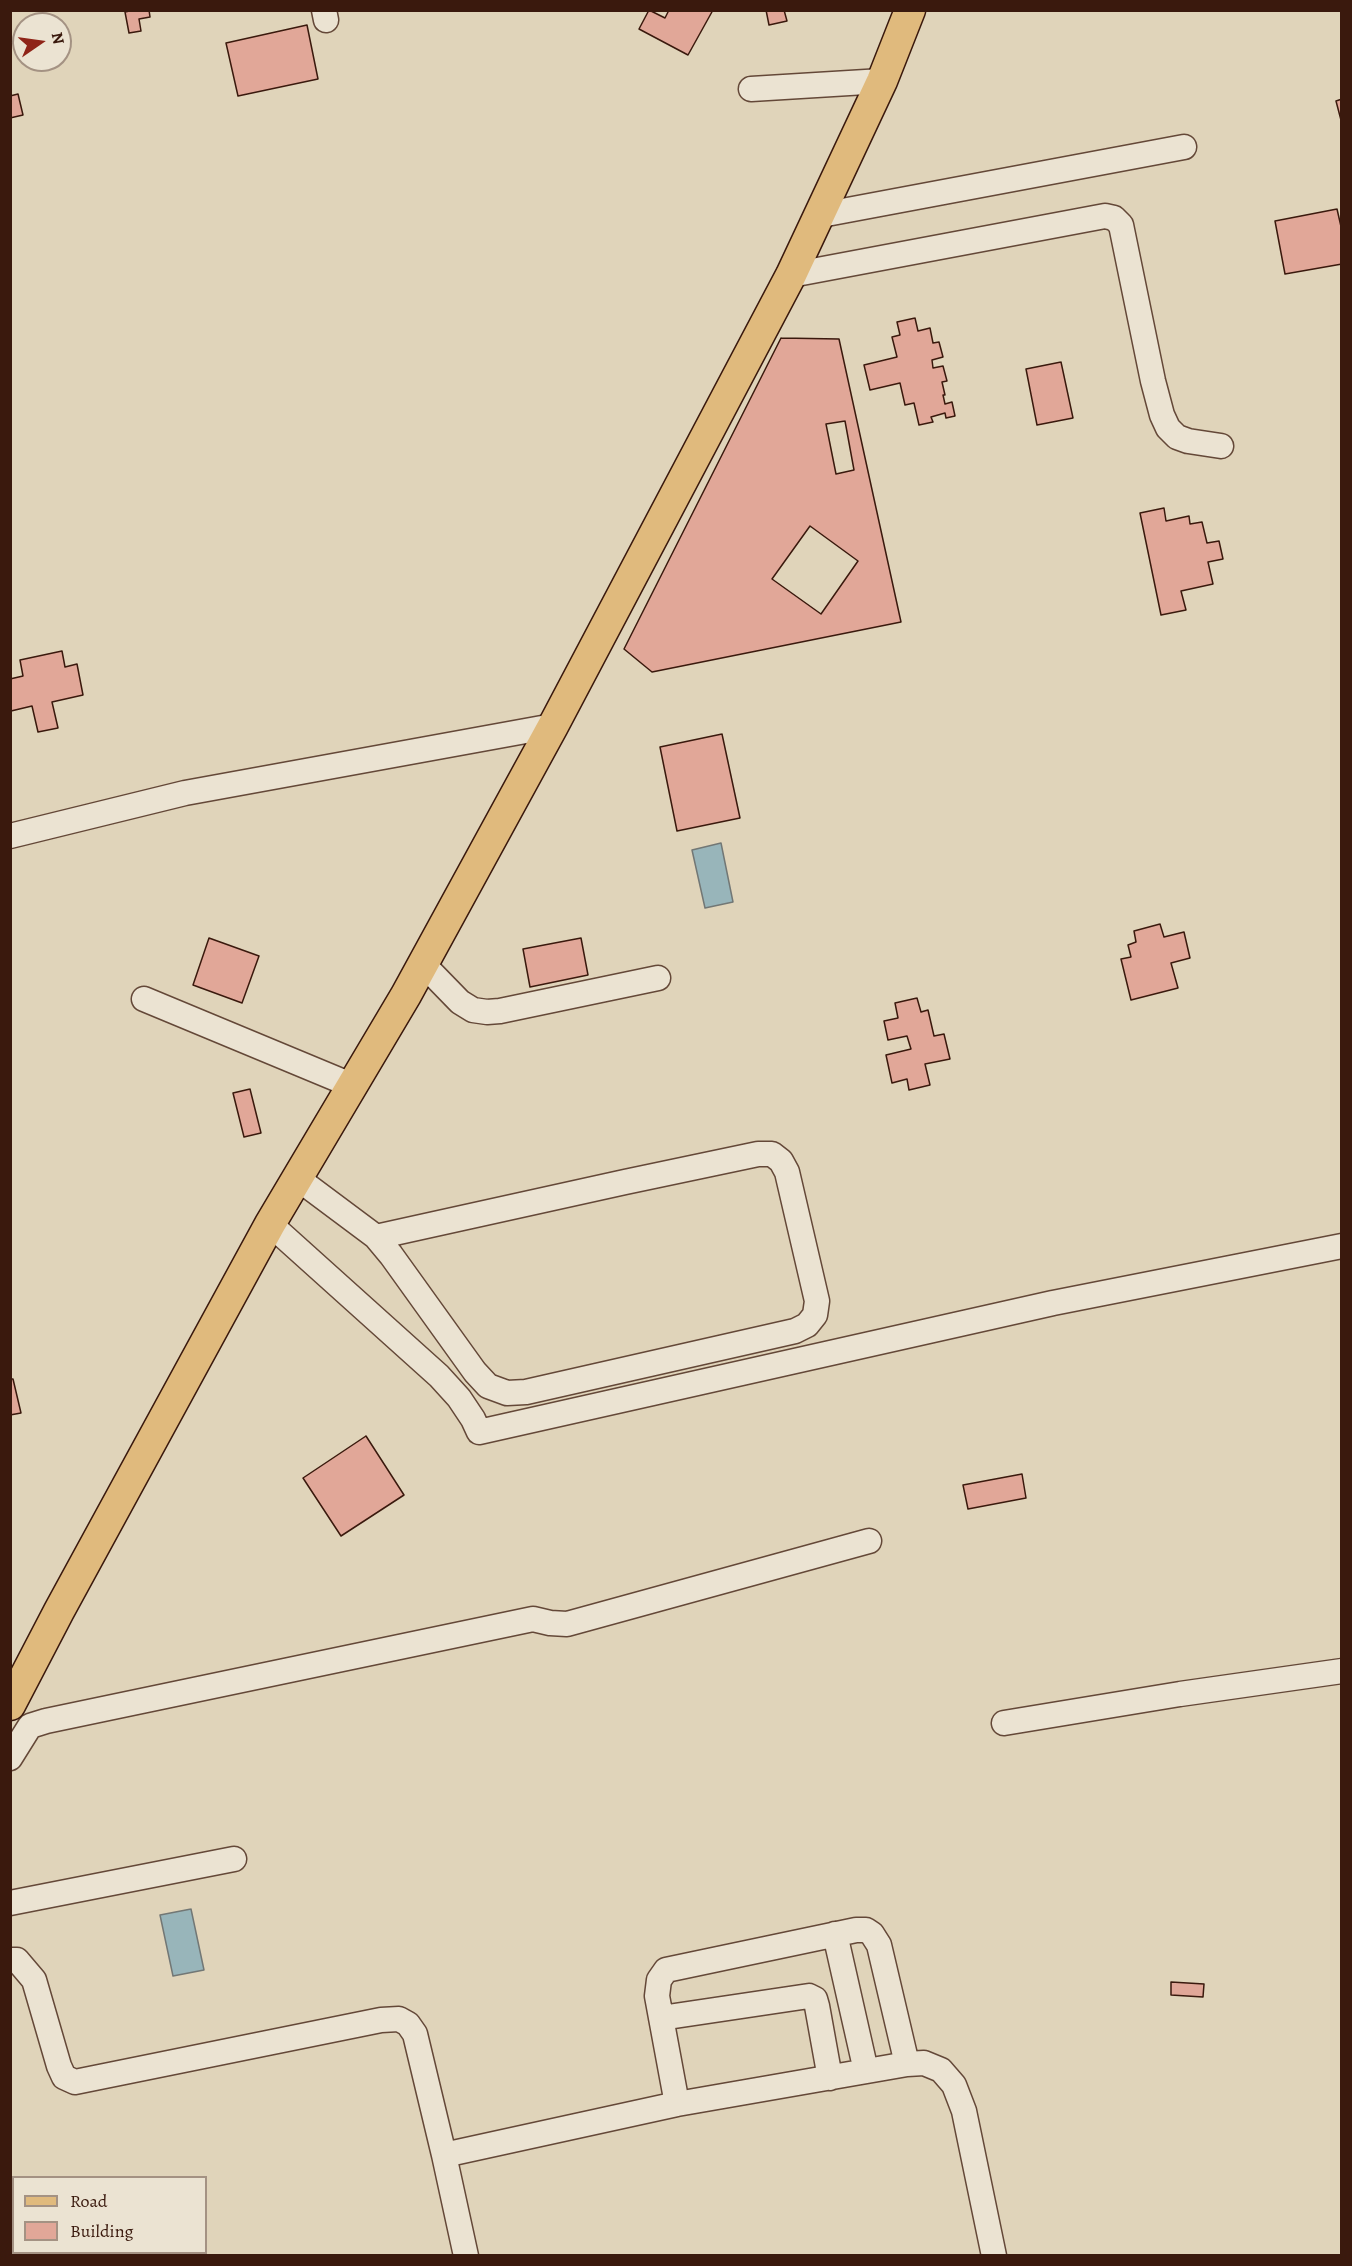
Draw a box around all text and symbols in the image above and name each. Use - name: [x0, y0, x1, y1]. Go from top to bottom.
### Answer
- north arrow: [12, 12, 72, 72]
- text: N: [46, 30, 70, 47]
- legend: [12, 2176, 207, 2254]
- text: Road: [70, 2189, 107, 2213]
- text: Building: [70, 2219, 134, 2243]

